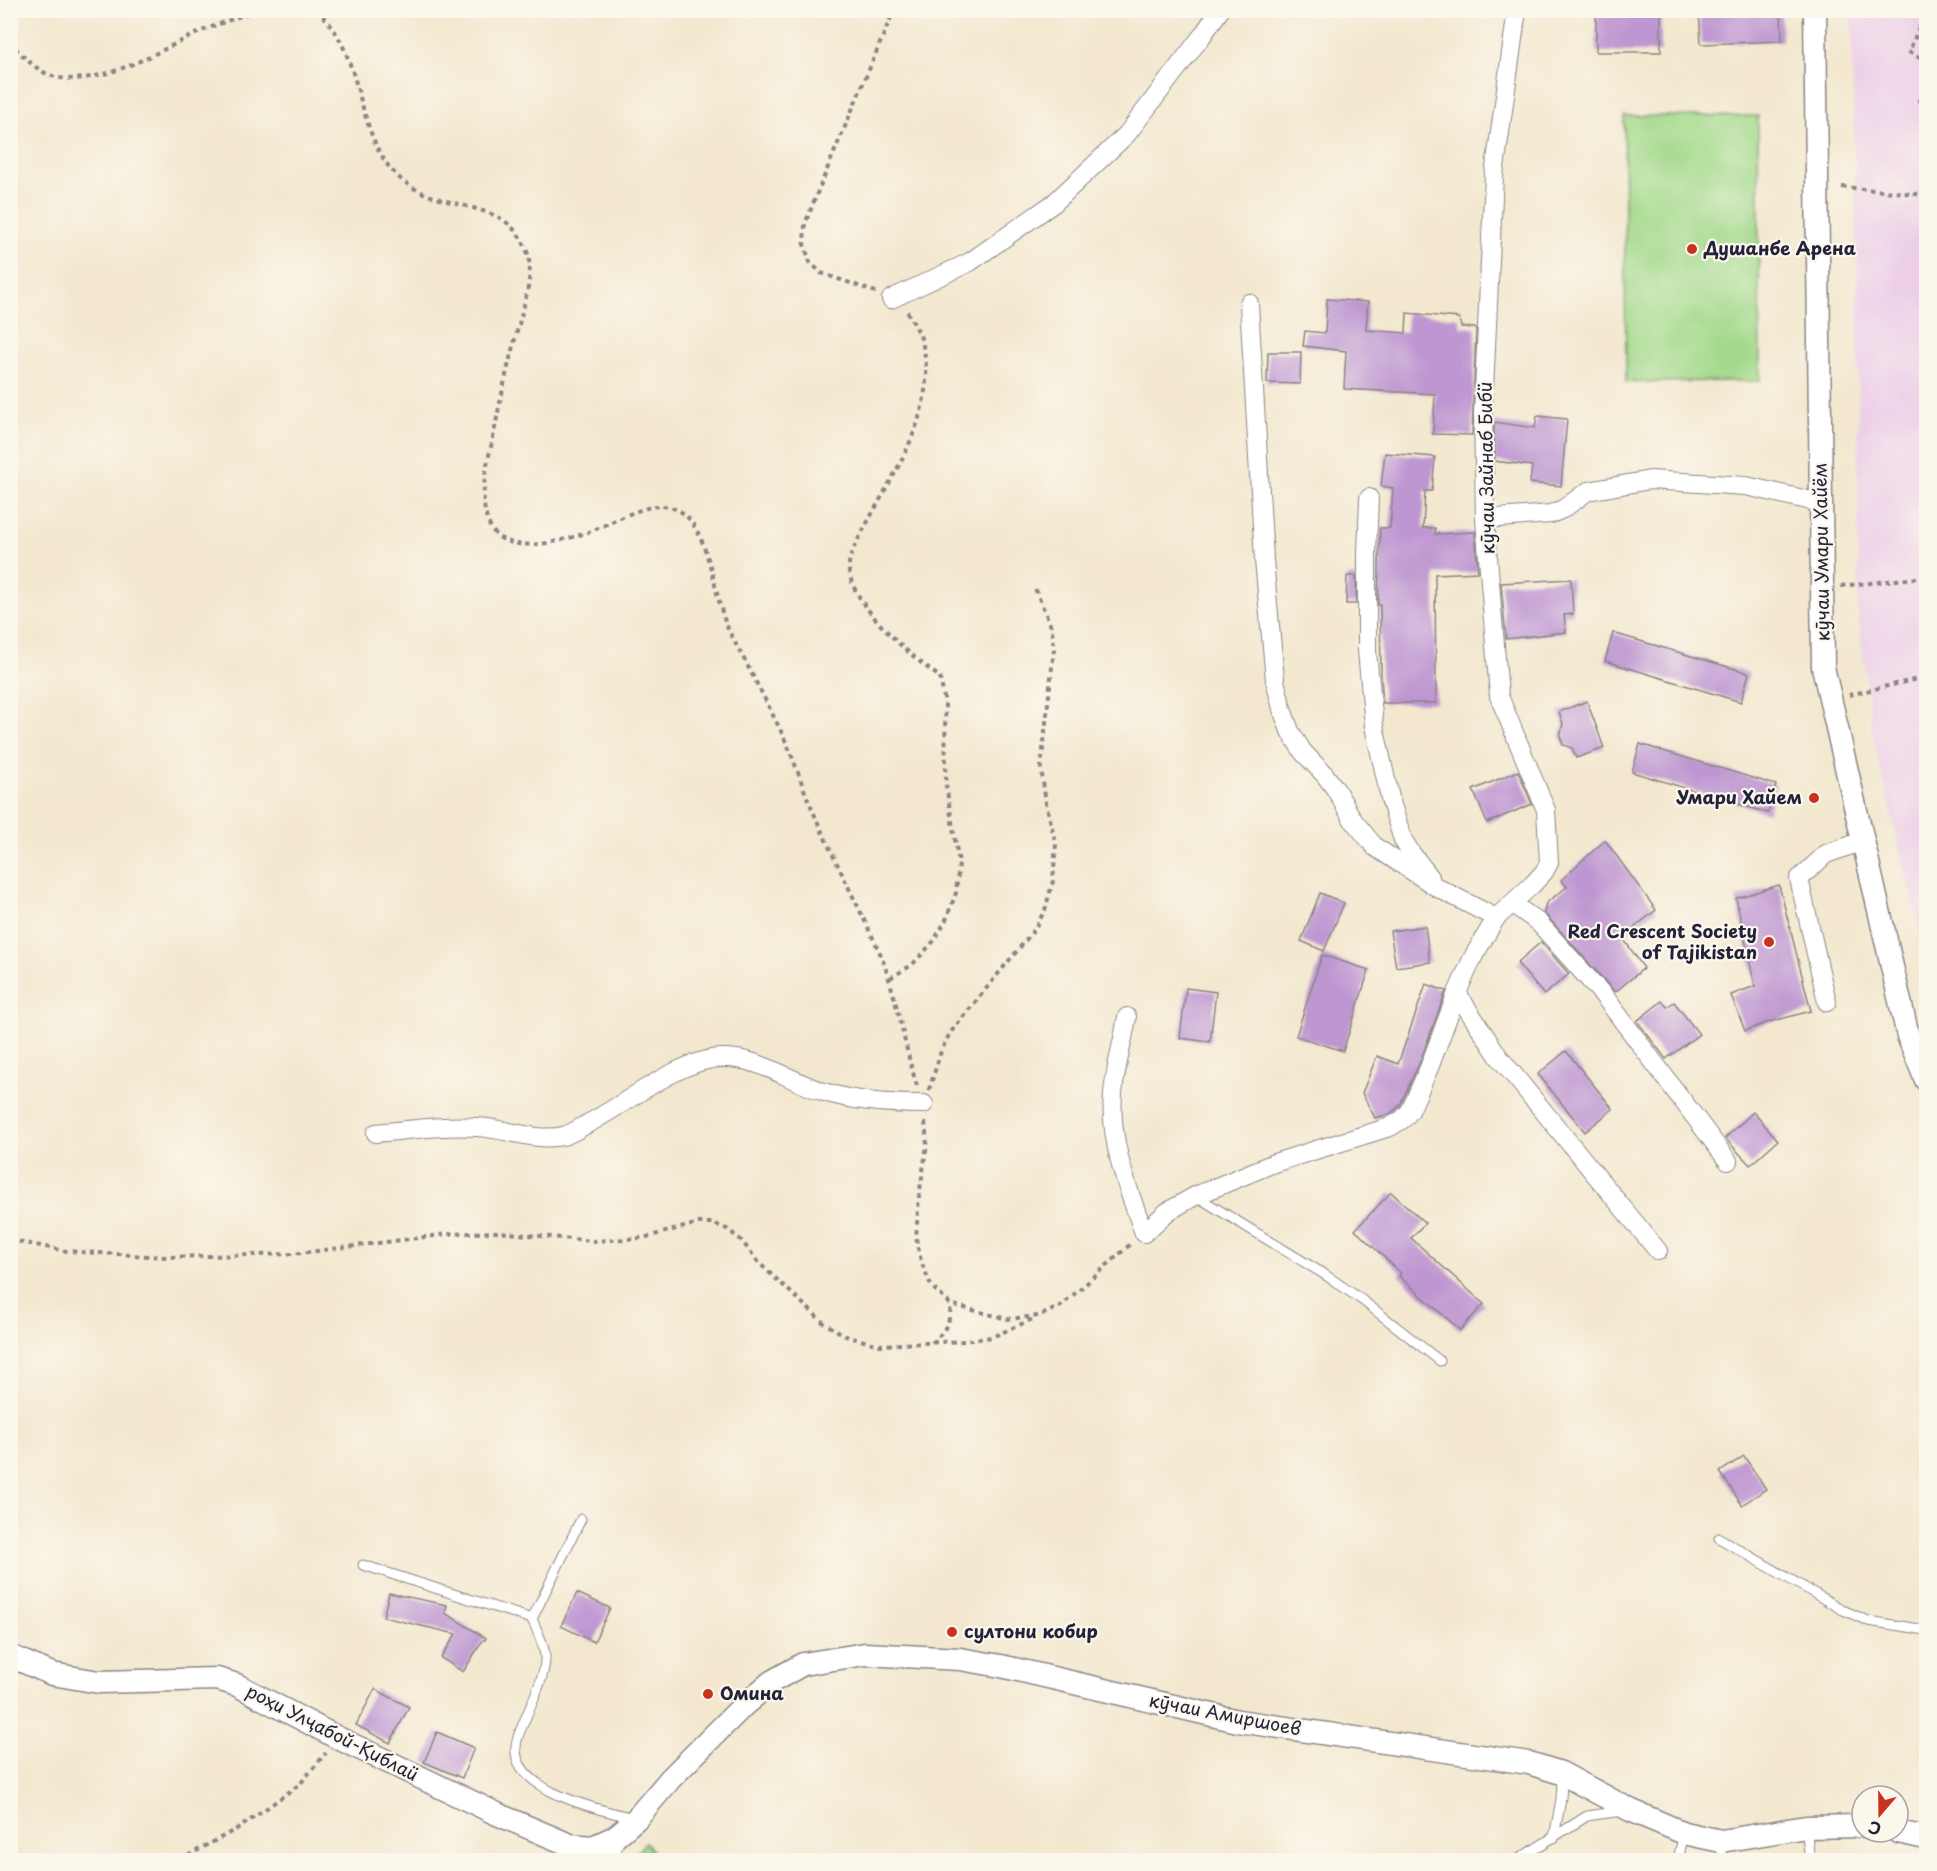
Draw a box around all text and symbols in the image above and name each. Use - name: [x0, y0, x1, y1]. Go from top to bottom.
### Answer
- place label: Душанбе Арена: [1703, 234, 1856, 261]
- marker: Душанбе Арена: [1685, 242, 1699, 256]
- street label: кӯчаи Зайнаб Бибӣ: [1470, 381, 1501, 555]
- street label: кӯчаи Умари Хайём: [1805, 463, 1836, 641]
- place label: Умари Хайем: [1676, 783, 1802, 810]
- marker: Умари Хайем: [1807, 791, 1821, 805]
- place label: Red Crescent Society of Tajikistan: [1568, 917, 1757, 965]
- marker: Red Crescent Society of Tajikistan: [1762, 935, 1776, 949]
- place label: султони кобир: [964, 1617, 1098, 1644]
- marker: султони кобир: [945, 1625, 959, 1639]
- street label: роҳи Улҷабой-Қиблаӣ: [242, 1677, 423, 1787]
- place label: Омина: [720, 1679, 784, 1706]
- street label: кӯчаи Амиршоев: [1147, 1686, 1304, 1742]
- marker: Омина: [701, 1687, 715, 1701]
- north arrow: [1850, 1784, 1910, 1844]
- text: С: [1865, 1816, 1884, 1842]

